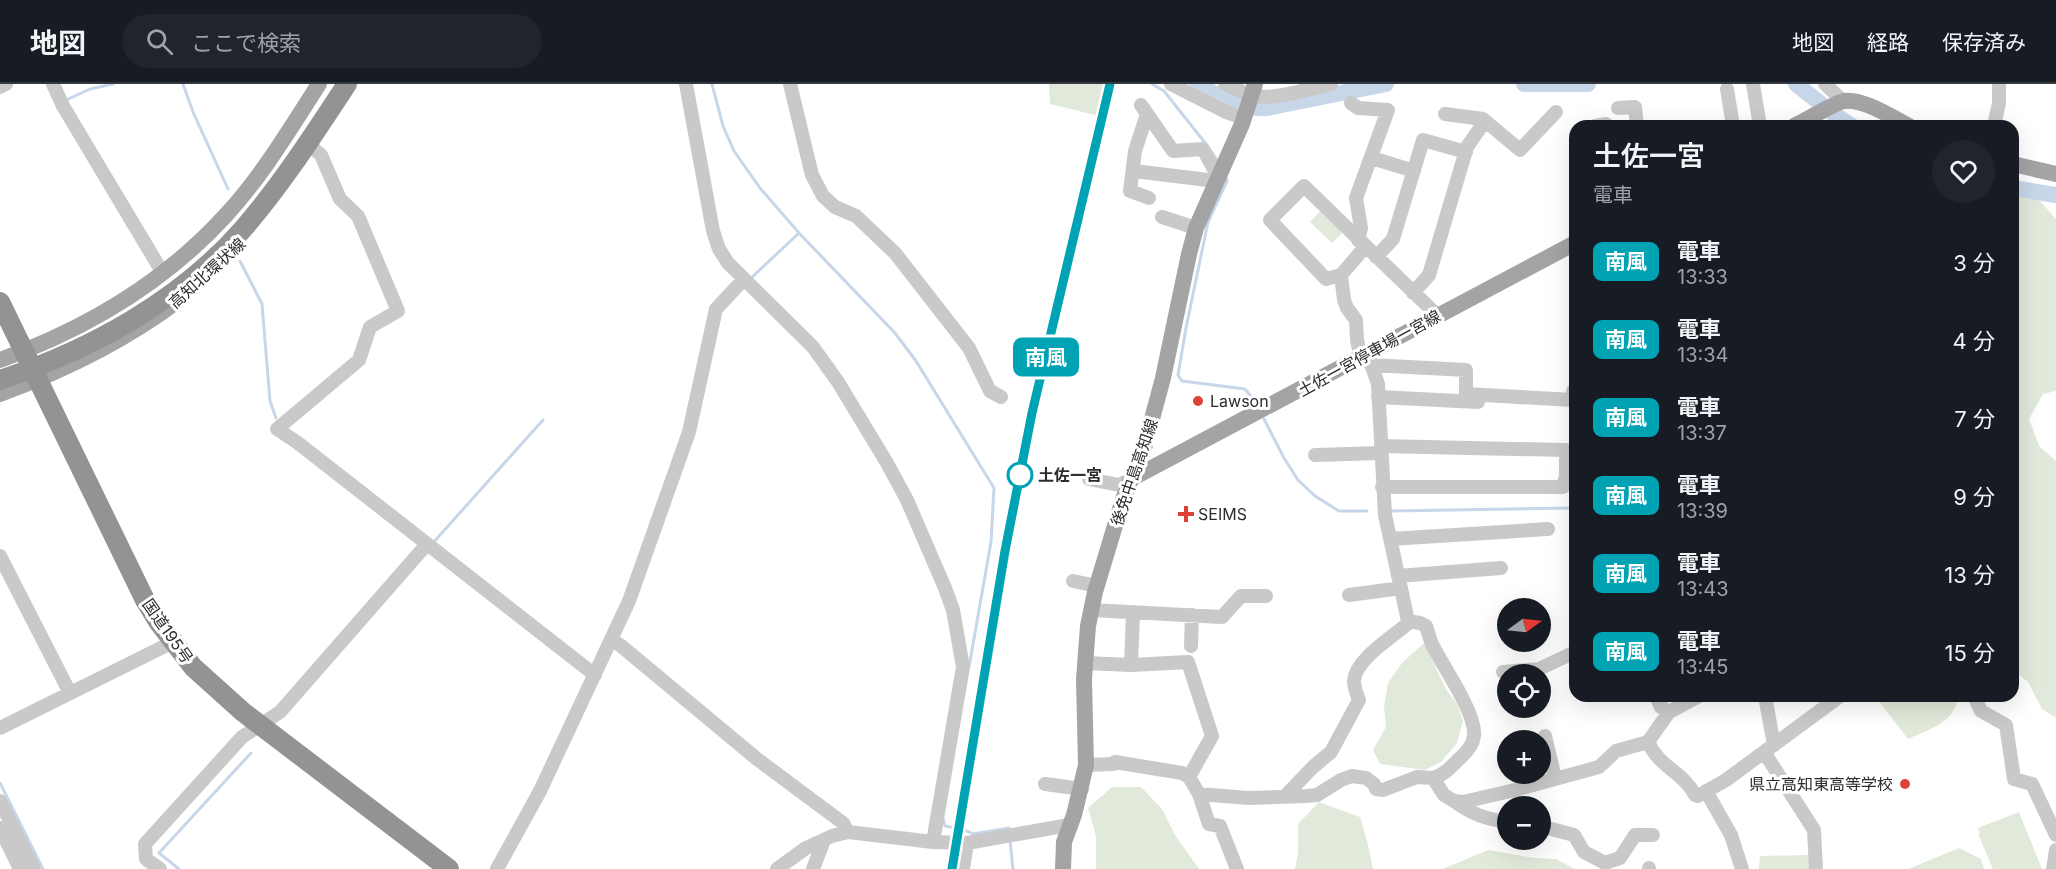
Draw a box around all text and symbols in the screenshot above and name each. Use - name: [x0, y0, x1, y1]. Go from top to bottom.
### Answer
- search box: [122, 14, 542, 68]
- icon: search: [143, 25, 176, 58]
- text: 地図: [30, 26, 86, 60]
- text: ここで検索: [191, 30, 301, 56]
- text: 地図: [1792, 30, 1834, 55]
- text: 経路: [1867, 30, 1909, 55]
- text: 保存済み: [1942, 30, 2026, 55]
- text: 土佐一宮: [1593, 139, 1705, 173]
- button: heart: [1932, 140, 1995, 203]
- text: 電車: [1593, 183, 1633, 207]
- street label: 高知北環状線: [165, 233, 249, 313]
- text: 電車: [1677, 238, 1721, 264]
- text: 南風: [1605, 249, 1647, 274]
- text: 3 分: [1953, 250, 1995, 276]
- text: 13:33: [1677, 265, 1728, 289]
- street label: 土佐一宮停車場一宮線: [1294, 305, 1444, 401]
- text: 電車: [1677, 316, 1721, 342]
- text: 南風: [1605, 327, 1647, 352]
- text: 4 分: [1953, 328, 1995, 354]
- line badge: 南風: [1019, 338, 1073, 376]
- text: 13:34: [1677, 343, 1729, 367]
- text: 南風: [1025, 345, 1067, 370]
- place label: Lawson: [1210, 391, 1269, 411]
- marker: Lawson: [1191, 394, 1205, 408]
- text: 電車: [1677, 394, 1721, 420]
- text: 南風: [1605, 405, 1647, 430]
- text: 7 分: [1954, 406, 1995, 432]
- street label: 後免中島高知線: [1106, 416, 1162, 528]
- text: 13:37: [1677, 421, 1727, 445]
- marker: 土佐一宮: [1007, 462, 1033, 488]
- place label: 土佐一宮: [1038, 465, 1102, 485]
- text: 電車: [1677, 472, 1721, 498]
- text: 南風: [1605, 483, 1647, 508]
- text: 9 分: [1953, 484, 1995, 510]
- text: 13:39: [1677, 499, 1728, 523]
- place label: SEIMS: [1198, 504, 1247, 524]
- marker: SEIMS: [1179, 507, 1193, 521]
- text: 電車: [1677, 550, 1721, 576]
- text: 南風: [1605, 561, 1647, 586]
- text: 13 分: [1944, 562, 1995, 588]
- text: 13:43: [1677, 577, 1729, 601]
- street label: 国道195号: [139, 595, 197, 667]
- north arrow: [1497, 598, 1551, 652]
- map controls: [1497, 598, 1551, 850]
- text: 電車: [1677, 628, 1721, 654]
- text: 南風: [1605, 639, 1647, 664]
- text: 15 分: [1944, 640, 1995, 666]
- text: 13:45: [1677, 655, 1728, 679]
- button: locate: [1497, 664, 1551, 718]
- button: +: [1497, 730, 1551, 784]
- place label: 県立高知東高等学校: [1749, 774, 1893, 794]
- marker: 県立高知東高等学校: [1898, 777, 1912, 791]
- button: −: [1497, 796, 1551, 850]

